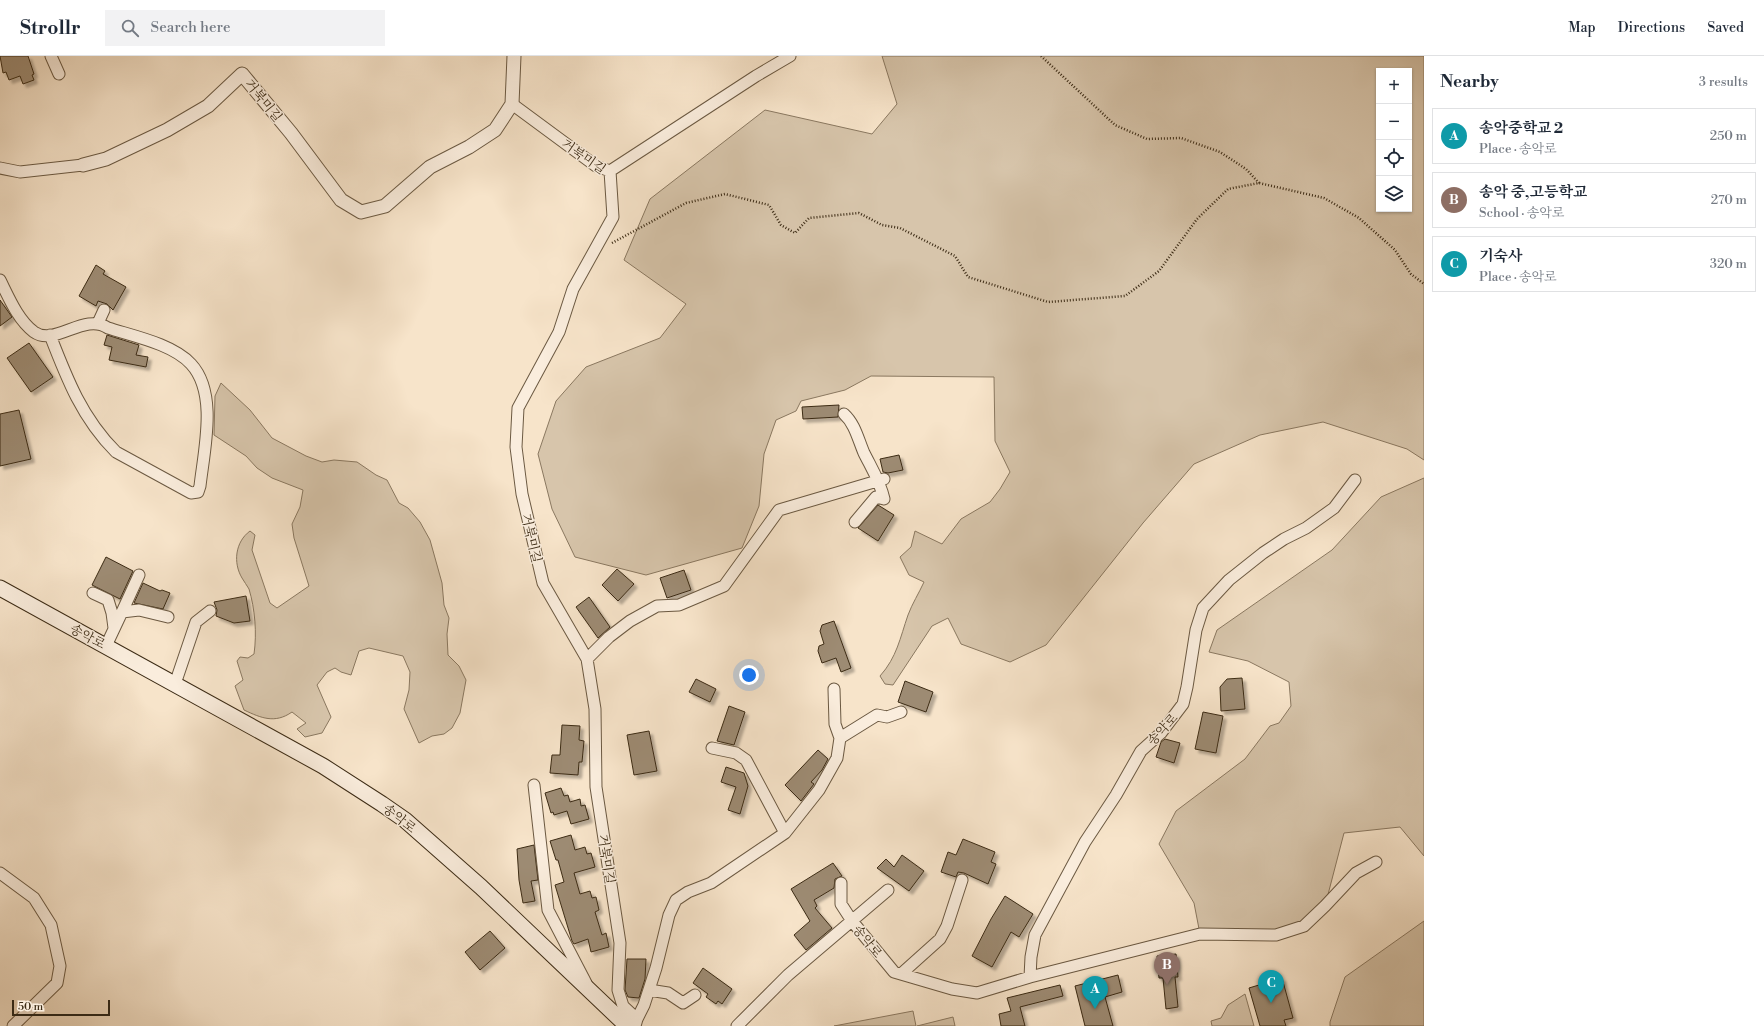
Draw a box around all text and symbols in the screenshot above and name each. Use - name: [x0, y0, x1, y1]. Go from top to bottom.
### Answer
- search box: [105, 10, 385, 46]
- text: Strollr: [20, 16, 81, 40]
- icon: search: [119, 17, 141, 39]
- text: Search here: [151, 18, 231, 37]
- text: Map: [1568, 19, 1596, 37]
- text: Directions: [1618, 19, 1685, 37]
- text: Saved: [1707, 19, 1744, 37]
- map controls: [1376, 68, 1412, 212]
- button: +: [1376, 68, 1412, 104]
- text: Nearby: [1440, 71, 1499, 93]
- text: 3 results: [1699, 74, 1748, 90]
- street label: 거북미길: [241, 76, 285, 125]
- button: −: [1376, 104, 1412, 140]
- text: 송악중학교 2: [1479, 119, 1563, 138]
- text: A: [1449, 128, 1459, 144]
- text: 250 m: [1710, 128, 1747, 144]
- street label: 거북미길: [558, 136, 609, 178]
- button: locate: [1376, 140, 1412, 176]
- text: Place · 송악로: [1479, 141, 1557, 157]
- button: layers: [1376, 176, 1412, 212]
- text: 송악 중,고등학교: [1479, 183, 1587, 202]
- text: B: [1449, 192, 1459, 208]
- text: 270 m: [1711, 192, 1747, 208]
- text: School · 송악로: [1479, 205, 1564, 221]
- text: 기숙사: [1479, 247, 1522, 266]
- text: C: [1449, 256, 1459, 272]
- text: 320 m: [1710, 256, 1747, 272]
- text: Place · 송악로: [1479, 269, 1557, 285]
- street label: 거북미길: [518, 512, 544, 564]
- street label: 송악로: [67, 621, 108, 653]
- your location: [739, 665, 759, 685]
- street label: 송악로: [1144, 710, 1182, 749]
- street label: 송악로: [380, 801, 419, 837]
- street label: 거북미길: [594, 833, 618, 885]
- street label: 송악로: [849, 922, 886, 962]
- pin: B: [1154, 952, 1180, 985]
- pin: C: [1258, 970, 1284, 1003]
- pin: A: [1082, 976, 1108, 1009]
- scale bar: [12, 998, 110, 1017]
- text: 50 m: [18, 1000, 43, 1014]

